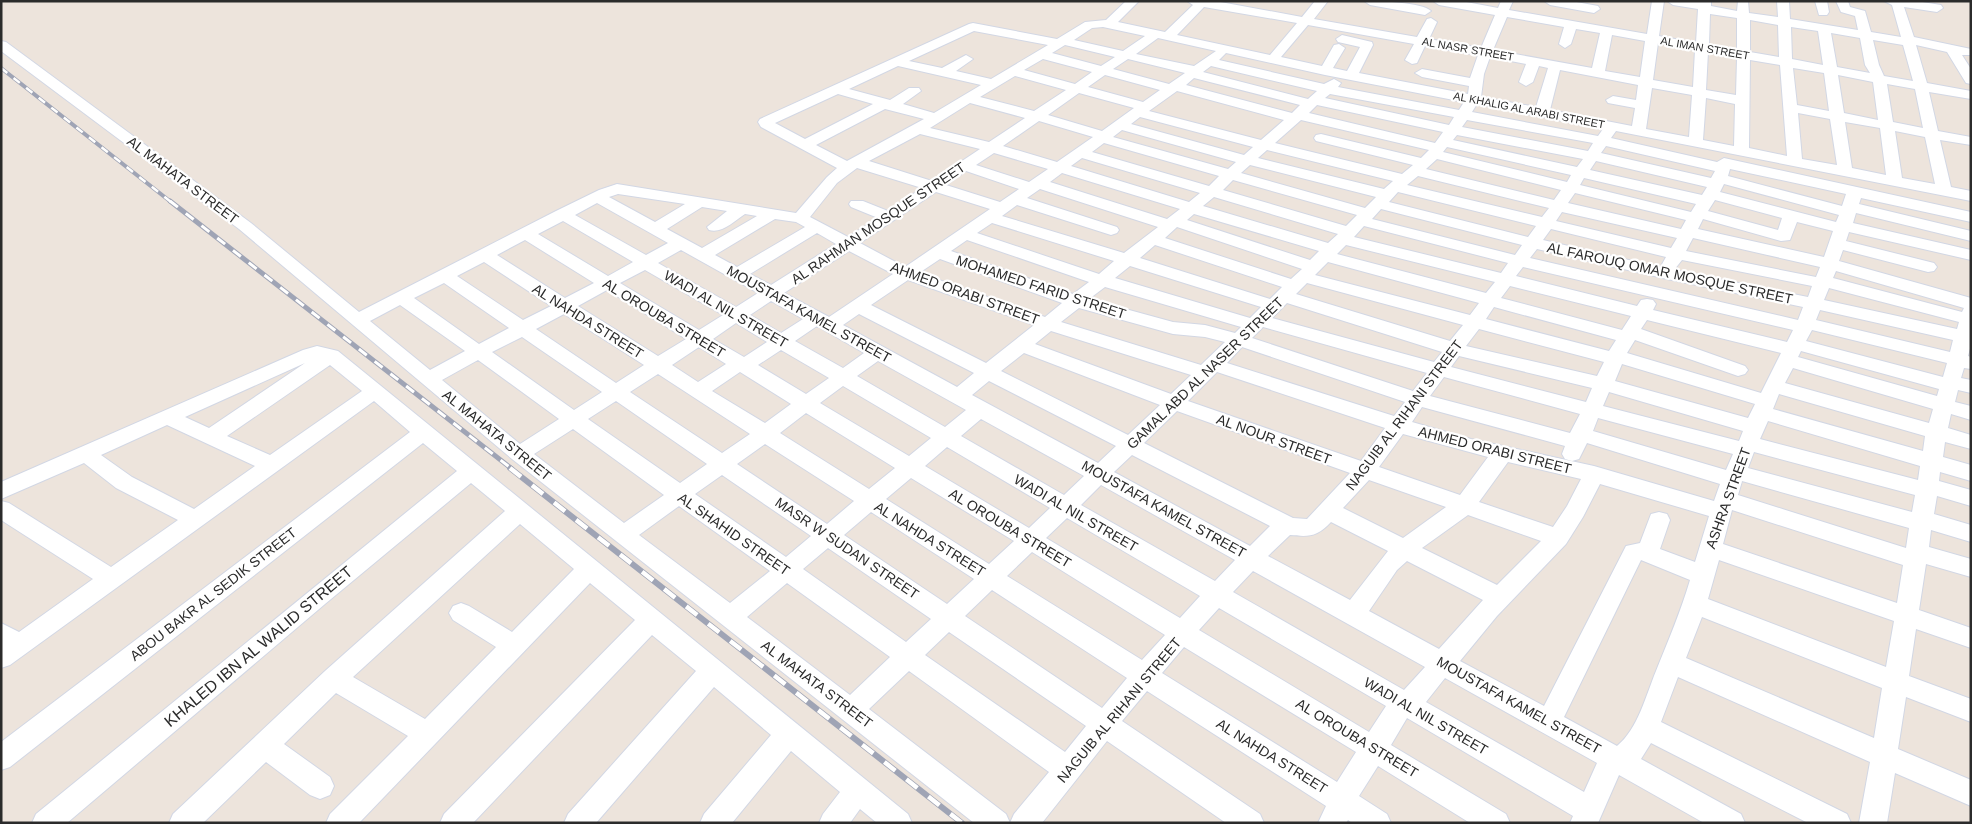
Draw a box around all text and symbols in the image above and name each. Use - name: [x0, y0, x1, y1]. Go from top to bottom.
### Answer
- street label: AL IMAN STREET: [1660, 34, 1751, 62]
- street label: AL NASR STREET: [1421, 35, 1515, 63]
- street label: AL KHALIG AL ARABI STREET: [1452, 89, 1606, 131]
- street label: AL MAHATA STREET: [124, 133, 242, 227]
- street label: AL RAHMAN MOSQUE STREET: [788, 158, 968, 287]
- street label: AL FAROUQ OMAR MOSQUE STREET: [1546, 239, 1795, 307]
- street label: MOHAMED FARID STREET: [954, 252, 1128, 322]
- street label: AHMED ORABI STREET: [888, 259, 1042, 328]
- street label: MOUSTAFA KAMEL STREET: [724, 262, 894, 366]
- street label: WADI AL NIL STREET: [661, 267, 791, 351]
- street label: AL OROUBA STREET: [600, 275, 728, 361]
- street label: AL NAHDA STREET: [530, 280, 647, 362]
- street label: GAMAL ABD AL NASER STREET: [1123, 294, 1287, 452]
- street label: NAGUIB AL RIHANI STREET: [1342, 336, 1466, 493]
- street label: AL MAHATA STREET: [439, 386, 555, 484]
- street label: AL NOUR STREET: [1214, 411, 1334, 467]
- street label: AHMED ORABI STREET: [1417, 423, 1574, 477]
- street label: ASHRA STREET: [1702, 445, 1754, 551]
- street label: MOUSTAFA KAMEL STREET: [1079, 457, 1249, 561]
- street label: WADI AL NIL STREET: [1011, 471, 1141, 555]
- street label: AL OROUBA STREET: [946, 485, 1074, 571]
- street label: AL SHAHID STREET: [675, 489, 793, 579]
- street label: MASR W SUDAN STREET: [772, 494, 922, 602]
- street label: AL NAHDA STREET: [872, 498, 989, 580]
- street label: ABOU BAKR AL SEDIK STREET: [127, 524, 300, 664]
- street label: KHALED IBN AL WALID STREET: [161, 563, 356, 730]
- street label: NAGUIB AL RIHANI STREET: [1054, 634, 1185, 786]
- street label: AL MAHATA STREET: [758, 637, 876, 731]
- street label: MOUSTAFA KAMEL STREET: [1434, 653, 1604, 757]
- street label: WADI AL NIL STREET: [1361, 674, 1491, 758]
- street label: AL OROUBA STREET: [1293, 695, 1421, 781]
- street label: AL NAHDA STREET: [1214, 715, 1331, 797]

